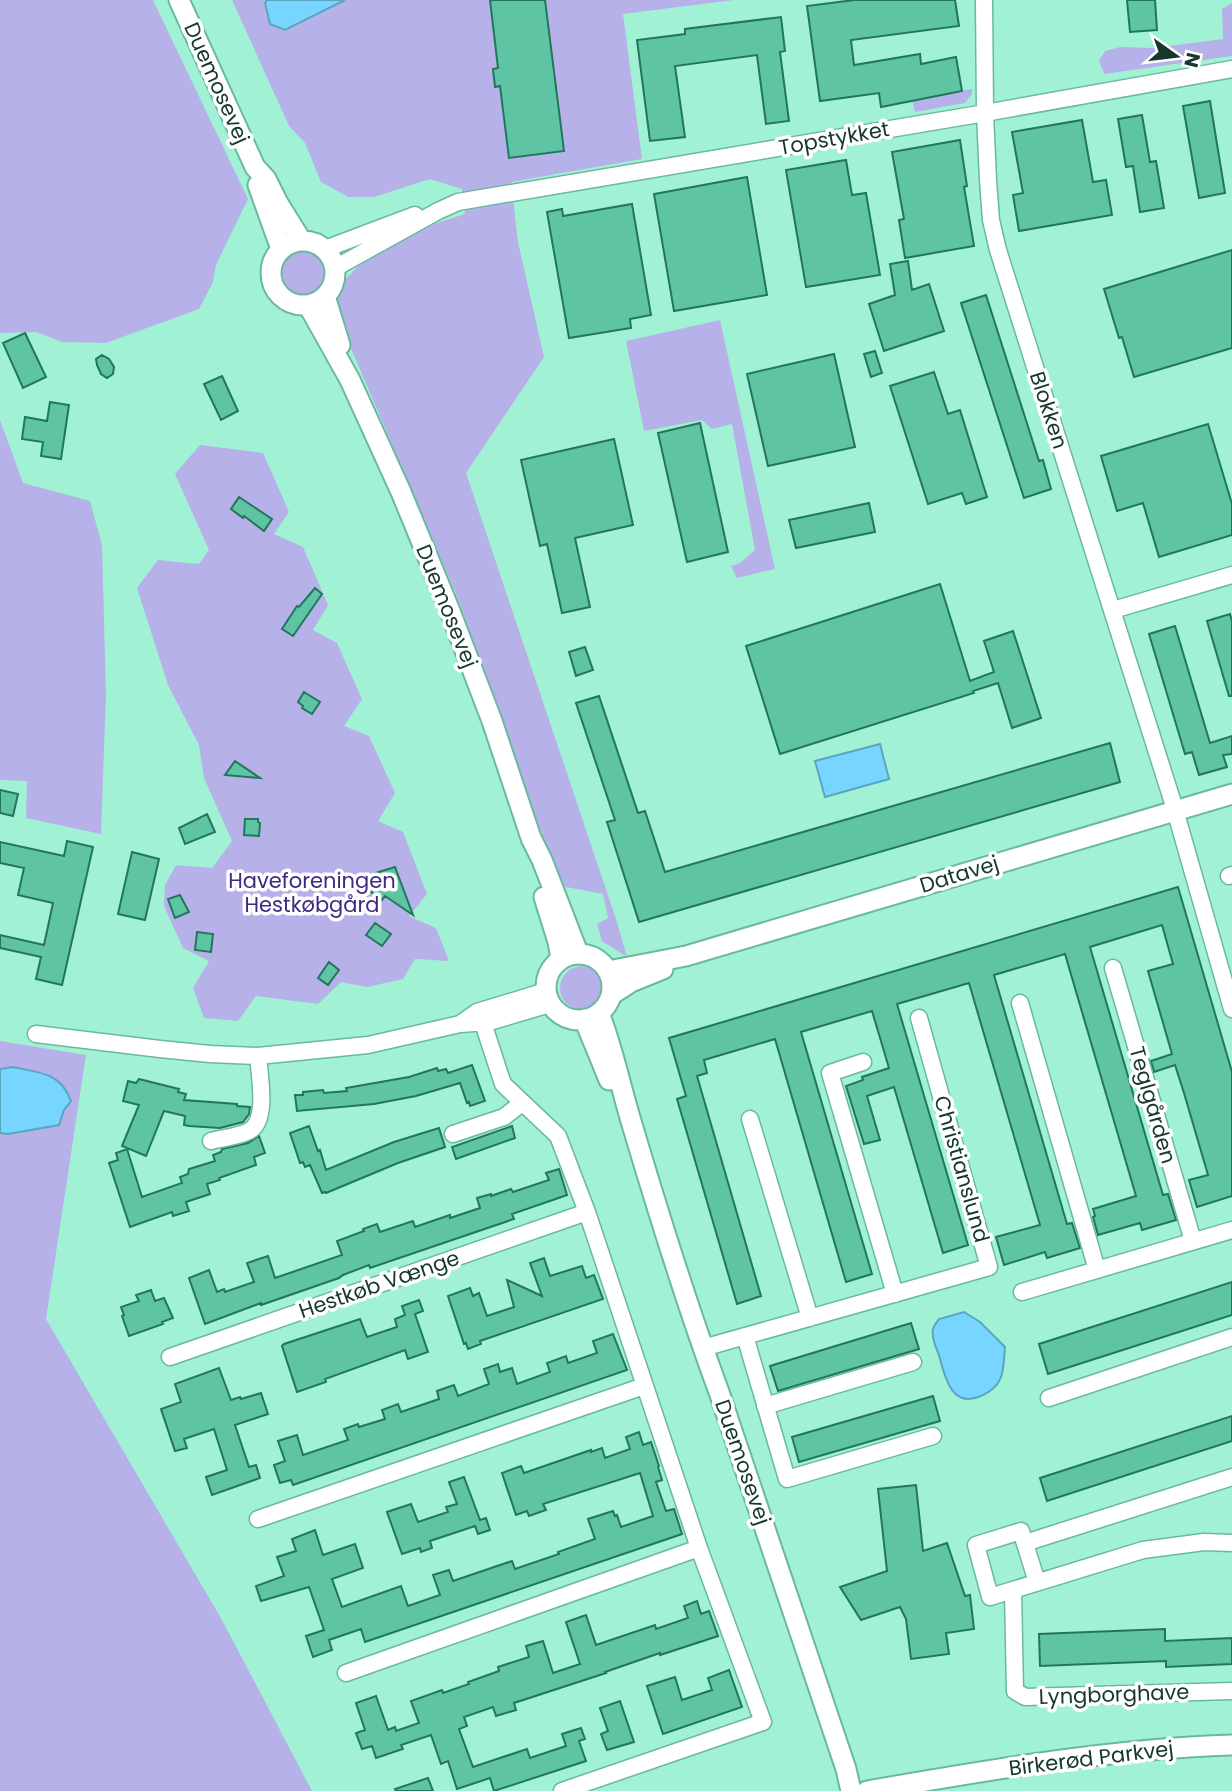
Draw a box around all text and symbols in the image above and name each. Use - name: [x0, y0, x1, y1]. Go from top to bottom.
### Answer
- street label: Duemosevej: [177, 18, 257, 148]
- north arrow: [1141, 21, 1211, 91]
- text: N: [1177, 50, 1207, 70]
- street label: Topstykket: [776, 114, 892, 162]
- street label: Blokken: [1023, 368, 1075, 452]
- street label: Duemosevej: [409, 540, 485, 672]
- street label: Datavej: [916, 848, 1002, 900]
- park label: Haveforeningen Hestkøbgård: [228, 866, 396, 919]
- street label: Teglgården: [1122, 1043, 1184, 1167]
- street label: Christianslund: [927, 1092, 997, 1246]
- street label: Hestkøb Vænge: [295, 1243, 463, 1325]
- street label: Duemosevej: [708, 1396, 778, 1528]
- street label: Lyngborghave: [1038, 1677, 1190, 1711]
- street label: Birkerød Parkvej: [1007, 1734, 1175, 1782]

